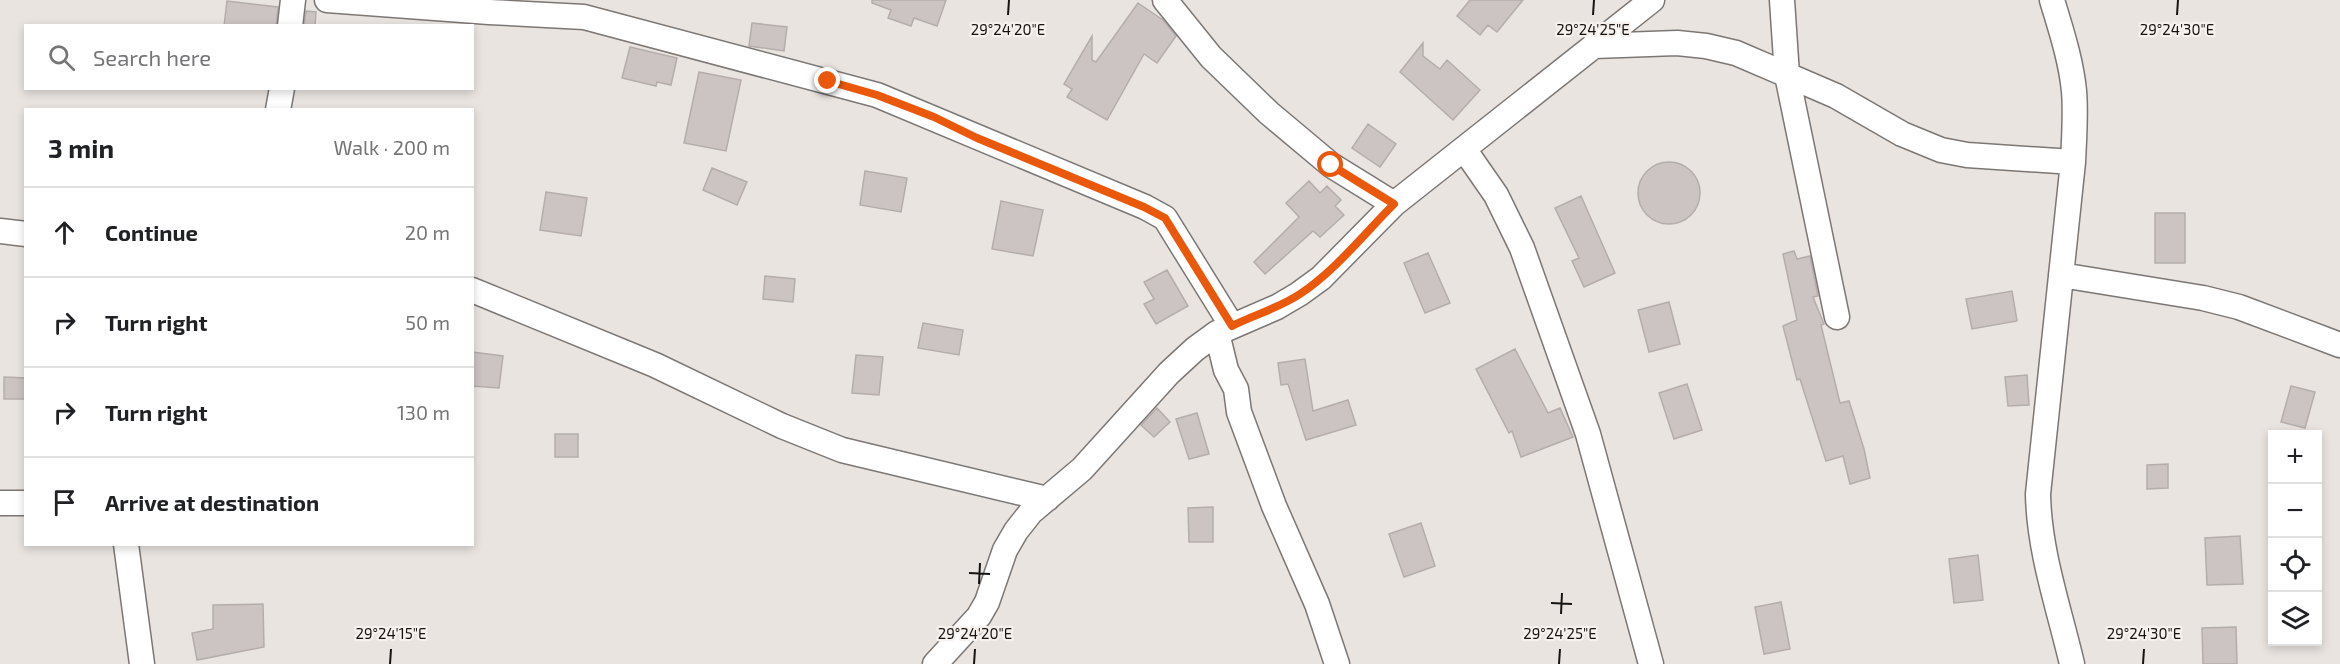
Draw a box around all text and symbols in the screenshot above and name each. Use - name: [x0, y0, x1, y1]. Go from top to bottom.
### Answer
- text: 29°24'20"E: [971, 20, 1045, 38]
- text: 29°24'25"E: [1556, 20, 1630, 38]
- text: 29°24'30"E: [2140, 20, 2214, 38]
- search box: [24, 24, 474, 90]
- icon: search: [45, 41, 78, 74]
- text: Search here: [93, 44, 211, 70]
- route end: [814, 67, 840, 93]
- text: 3 min: [48, 132, 114, 163]
- text: Walk · 200 m: [333, 135, 450, 159]
- route start: [1317, 151, 1343, 177]
- icon: ahead: [48, 216, 81, 249]
- text: Continue: [105, 219, 198, 245]
- text: 20 m: [405, 220, 450, 244]
- icon: right: [48, 306, 81, 339]
- text: Turn right: [105, 309, 207, 335]
- text: 50 m: [405, 310, 450, 334]
- icon: right: [48, 396, 81, 429]
- text: Turn right: [105, 399, 207, 425]
- text: 130 m: [397, 400, 450, 424]
- map controls: [2268, 430, 2322, 646]
- button: +: [2268, 430, 2322, 484]
- button: −: [2268, 484, 2322, 538]
- icon: arrive: [48, 486, 81, 519]
- text: Arrive at destination: [105, 489, 319, 515]
- button: locate: [2268, 538, 2322, 592]
- button: layers: [2268, 592, 2322, 646]
- text: 29°24'15"E: [356, 624, 426, 642]
- text: 29°24'20"E: [938, 624, 1012, 642]
- text: 29°24'25"E: [1523, 624, 1597, 642]
- text: 29°24'30"E: [2107, 624, 2181, 642]

